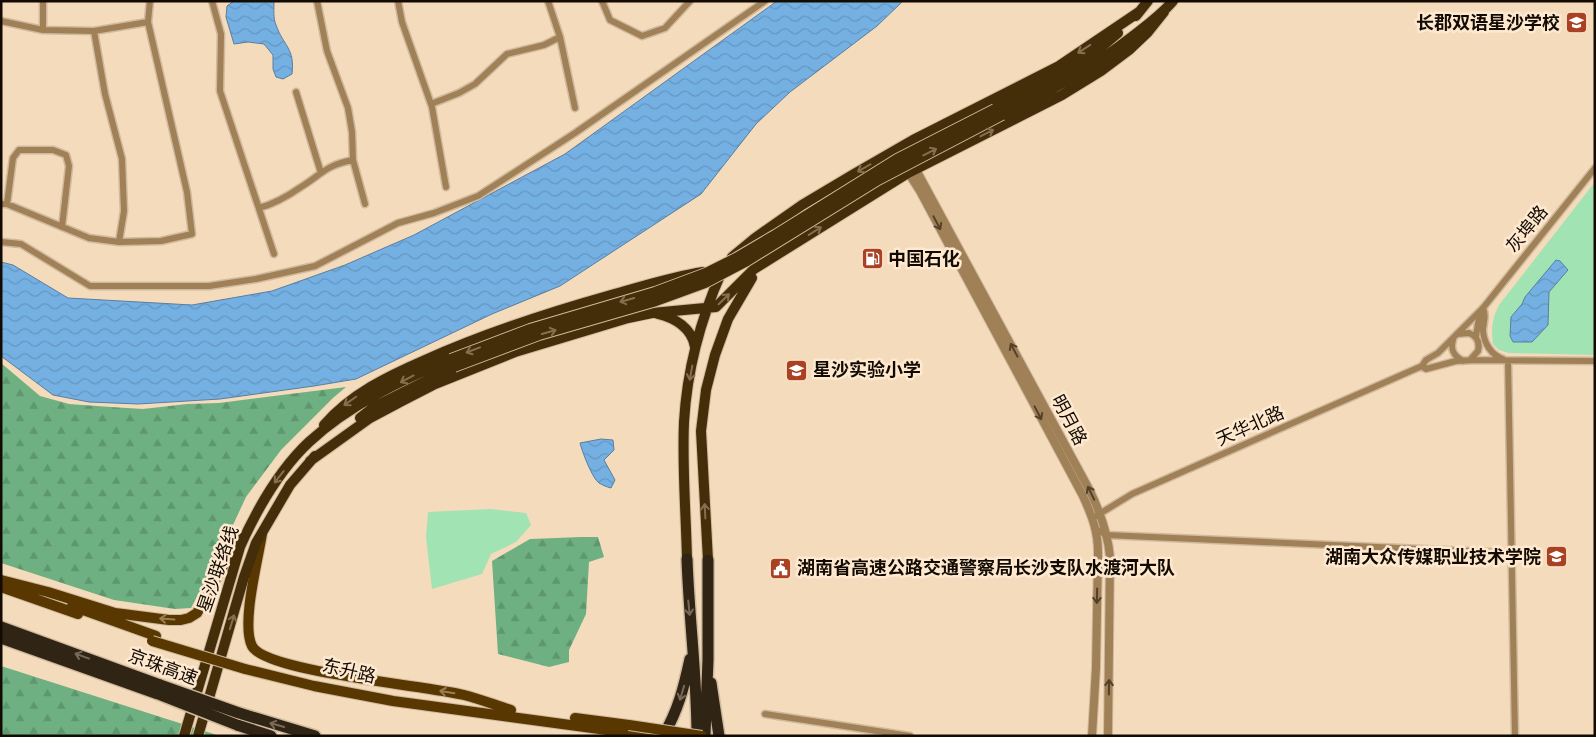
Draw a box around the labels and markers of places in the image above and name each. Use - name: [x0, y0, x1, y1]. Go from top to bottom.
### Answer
- school or university icon: 长郡双语星沙学校: [1564, 11, 1588, 35]
- place label: 长郡双语星沙学校: [1416, 12, 1560, 33]
- fuel station icon: 中国石化: [860, 247, 884, 271]
- place label: 中国石化: [888, 248, 960, 269]
- school or university icon: 星沙实验小学: [785, 358, 809, 382]
- place label: 星沙实验小学: [813, 359, 921, 380]
- school or university icon: 湖南大众传媒职业技术学院: [1545, 545, 1569, 569]
- place label: 湖南大众传媒职业技术学院: [1325, 546, 1541, 567]
- public building icon: 湖南省高速公路交通警察局长沙支队水渡河大队: [769, 556, 793, 580]
- place label: 湖南省高速公路交通警察局长沙支队水渡河大队: [797, 557, 1175, 578]

